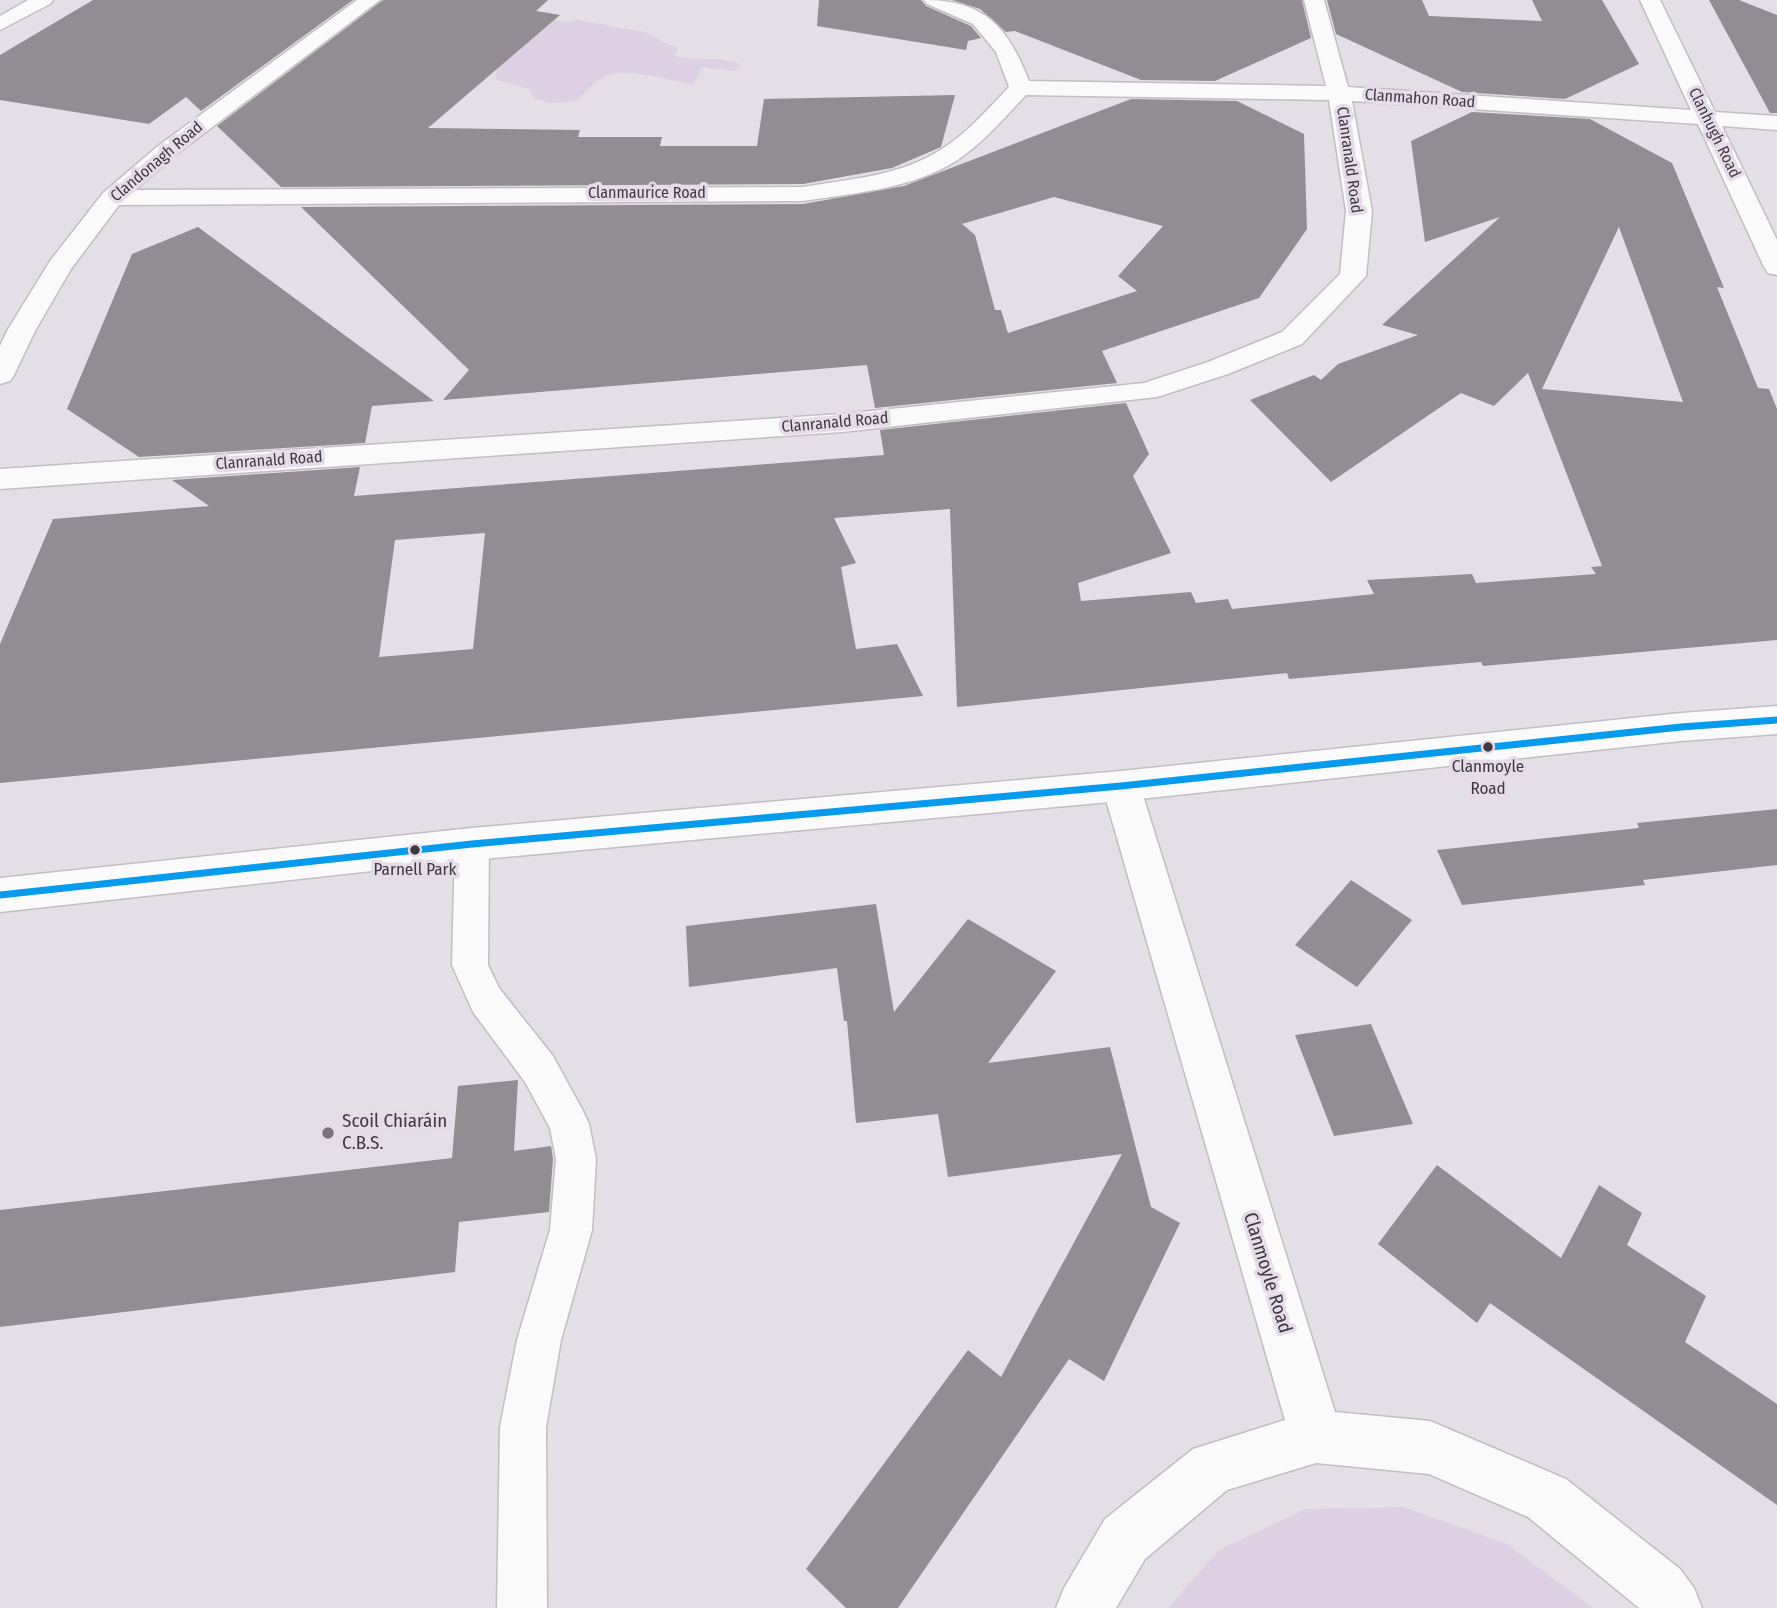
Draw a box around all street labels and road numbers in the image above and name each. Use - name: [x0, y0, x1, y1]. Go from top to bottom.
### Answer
- street label: Clanhugh Road: [1684, 85, 1744, 181]
- street label: Clanmahon Road: [1364, 86, 1476, 112]
- street label: Clanranald Road: [1332, 106, 1366, 214]
- street label: Clandonagh Road: [107, 118, 207, 206]
- street label: Clanmaurice Road: [588, 184, 706, 204]
- street label: Clanranald Road: [781, 409, 889, 437]
- street label: Clanranald Road: [215, 448, 323, 474]
- street label: Clanmoyle Road: [1238, 1210, 1296, 1336]

